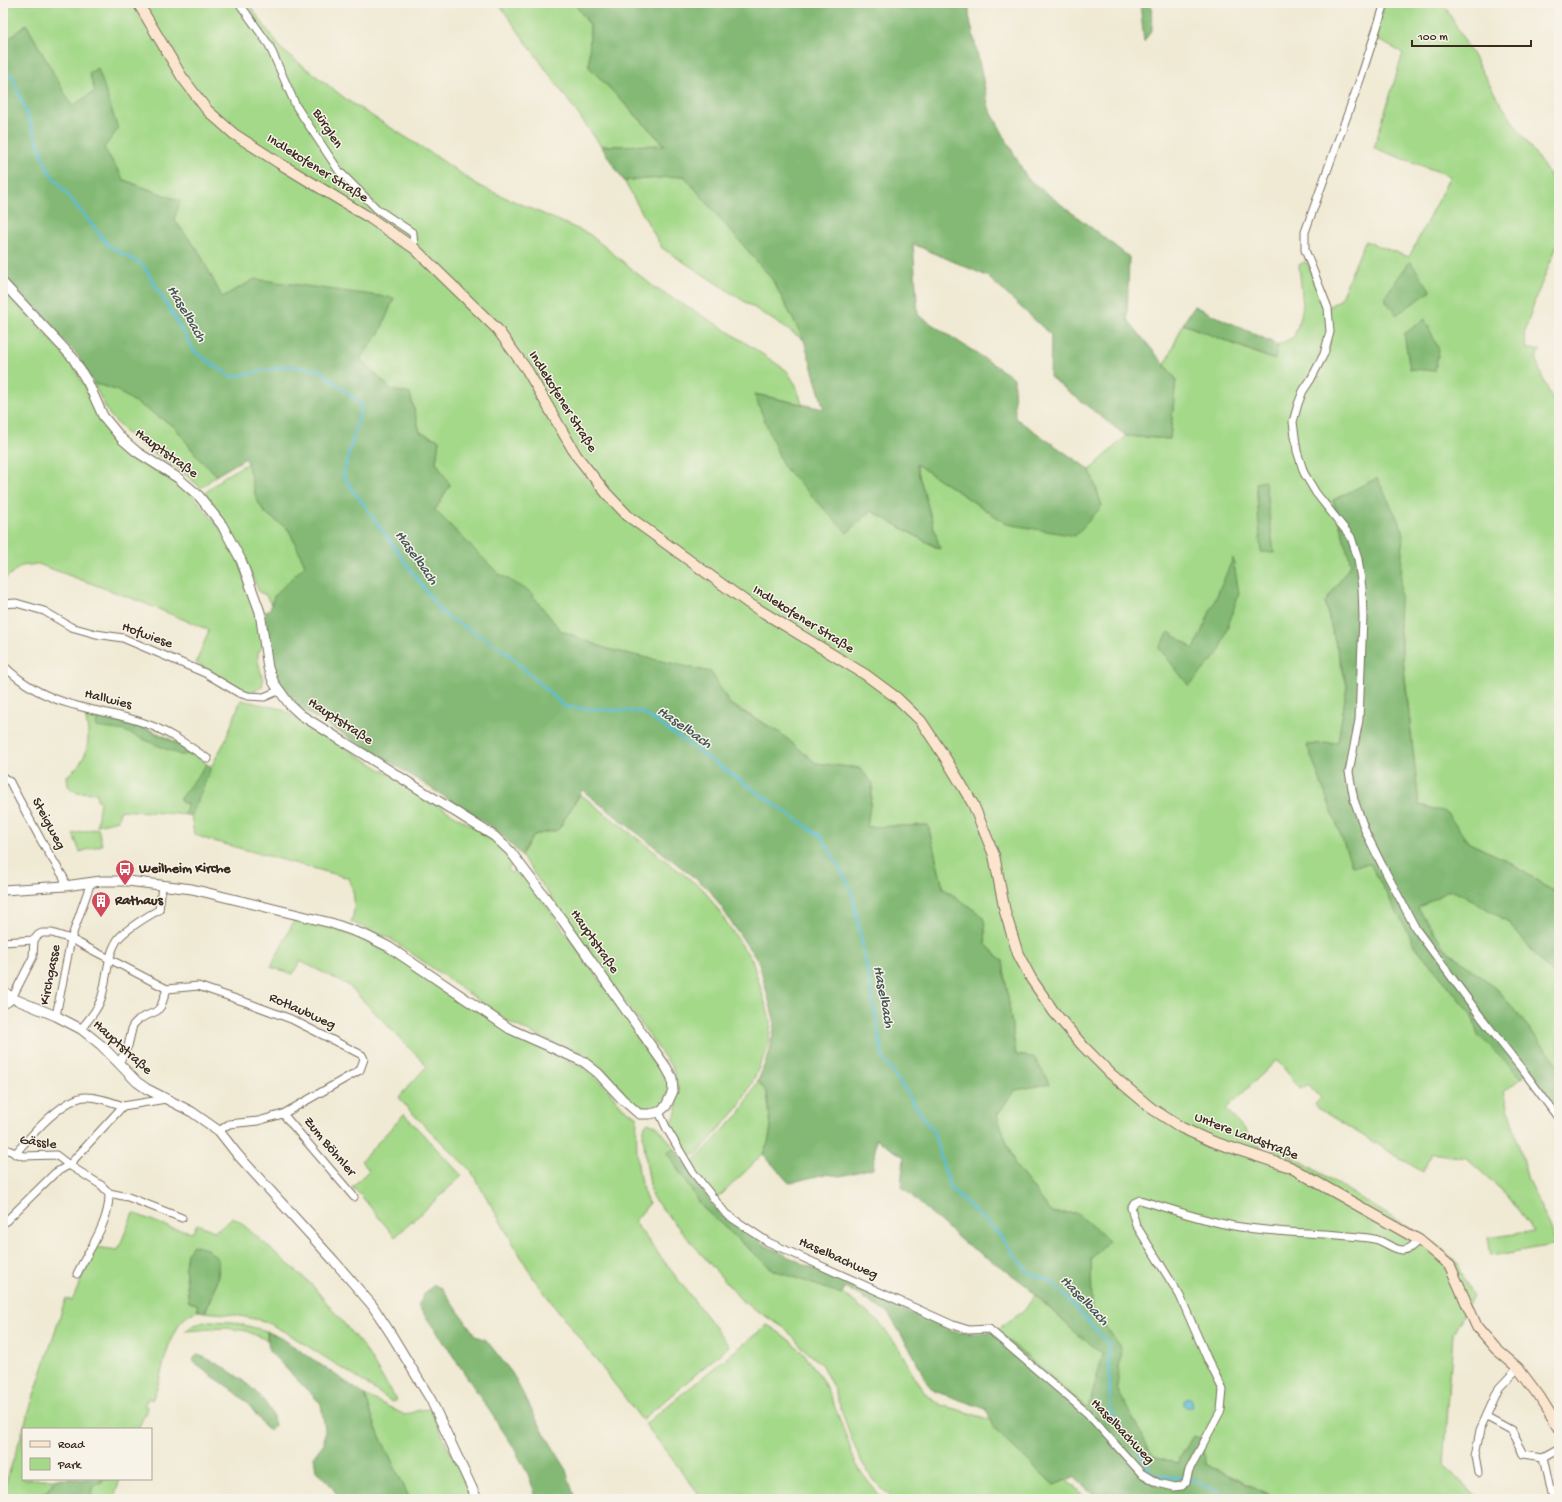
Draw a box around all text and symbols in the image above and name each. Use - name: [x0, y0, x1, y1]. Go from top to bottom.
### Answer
- scale bar: [1412, 22, 1531, 48]
- text: 100 m: [1417, 31, 1448, 45]
- street label: Bürglen: [307, 105, 346, 152]
- street label: Indlekofener Straße: [263, 131, 372, 207]
- water label: Haselbach: [162, 282, 210, 346]
- street label: Indlekofener Straße: [524, 348, 600, 457]
- street label: Hauptstraße: [131, 425, 202, 483]
- water label: Haselbach: [390, 527, 442, 589]
- street label: Indlekofener Straße: [749, 582, 858, 658]
- street label: Hofwiese: [119, 619, 176, 653]
- street label: Hallwies: [83, 686, 134, 714]
- street label: Hauptstraße: [304, 695, 376, 750]
- water label: Haselbach: [653, 703, 716, 754]
- street label: Steigweg: [27, 795, 69, 853]
- bus stop icon: Weilheim Kirche: [114, 858, 136, 886]
- place label: Weilheim Kirche: [138, 861, 231, 878]
- building icon: Rathaus: [90, 890, 112, 918]
- place label: Rathaus: [114, 893, 164, 910]
- street label: Hauptstraße: [566, 907, 623, 978]
- street label: Kirchgasse: [37, 943, 65, 1007]
- water label: Haselbach: [868, 964, 898, 1030]
- street label: Rotlaubweg: [266, 990, 338, 1034]
- street label: Hauptstraße: [89, 1017, 156, 1080]
- street label: Untere Landstraße: [1191, 1109, 1301, 1165]
- street label: Zum Böhnler: [299, 1114, 360, 1181]
- street label: Gässle: [18, 1132, 58, 1154]
- street label: Haselbachweg: [796, 1234, 880, 1284]
- water label: Haselbach: [1056, 1272, 1113, 1331]
- street label: Haselbachweg: [1086, 1396, 1158, 1468]
- legend: [22, 1428, 152, 1480]
- text: Road: [58, 1439, 85, 1453]
- text: Park: [57, 1459, 83, 1473]

